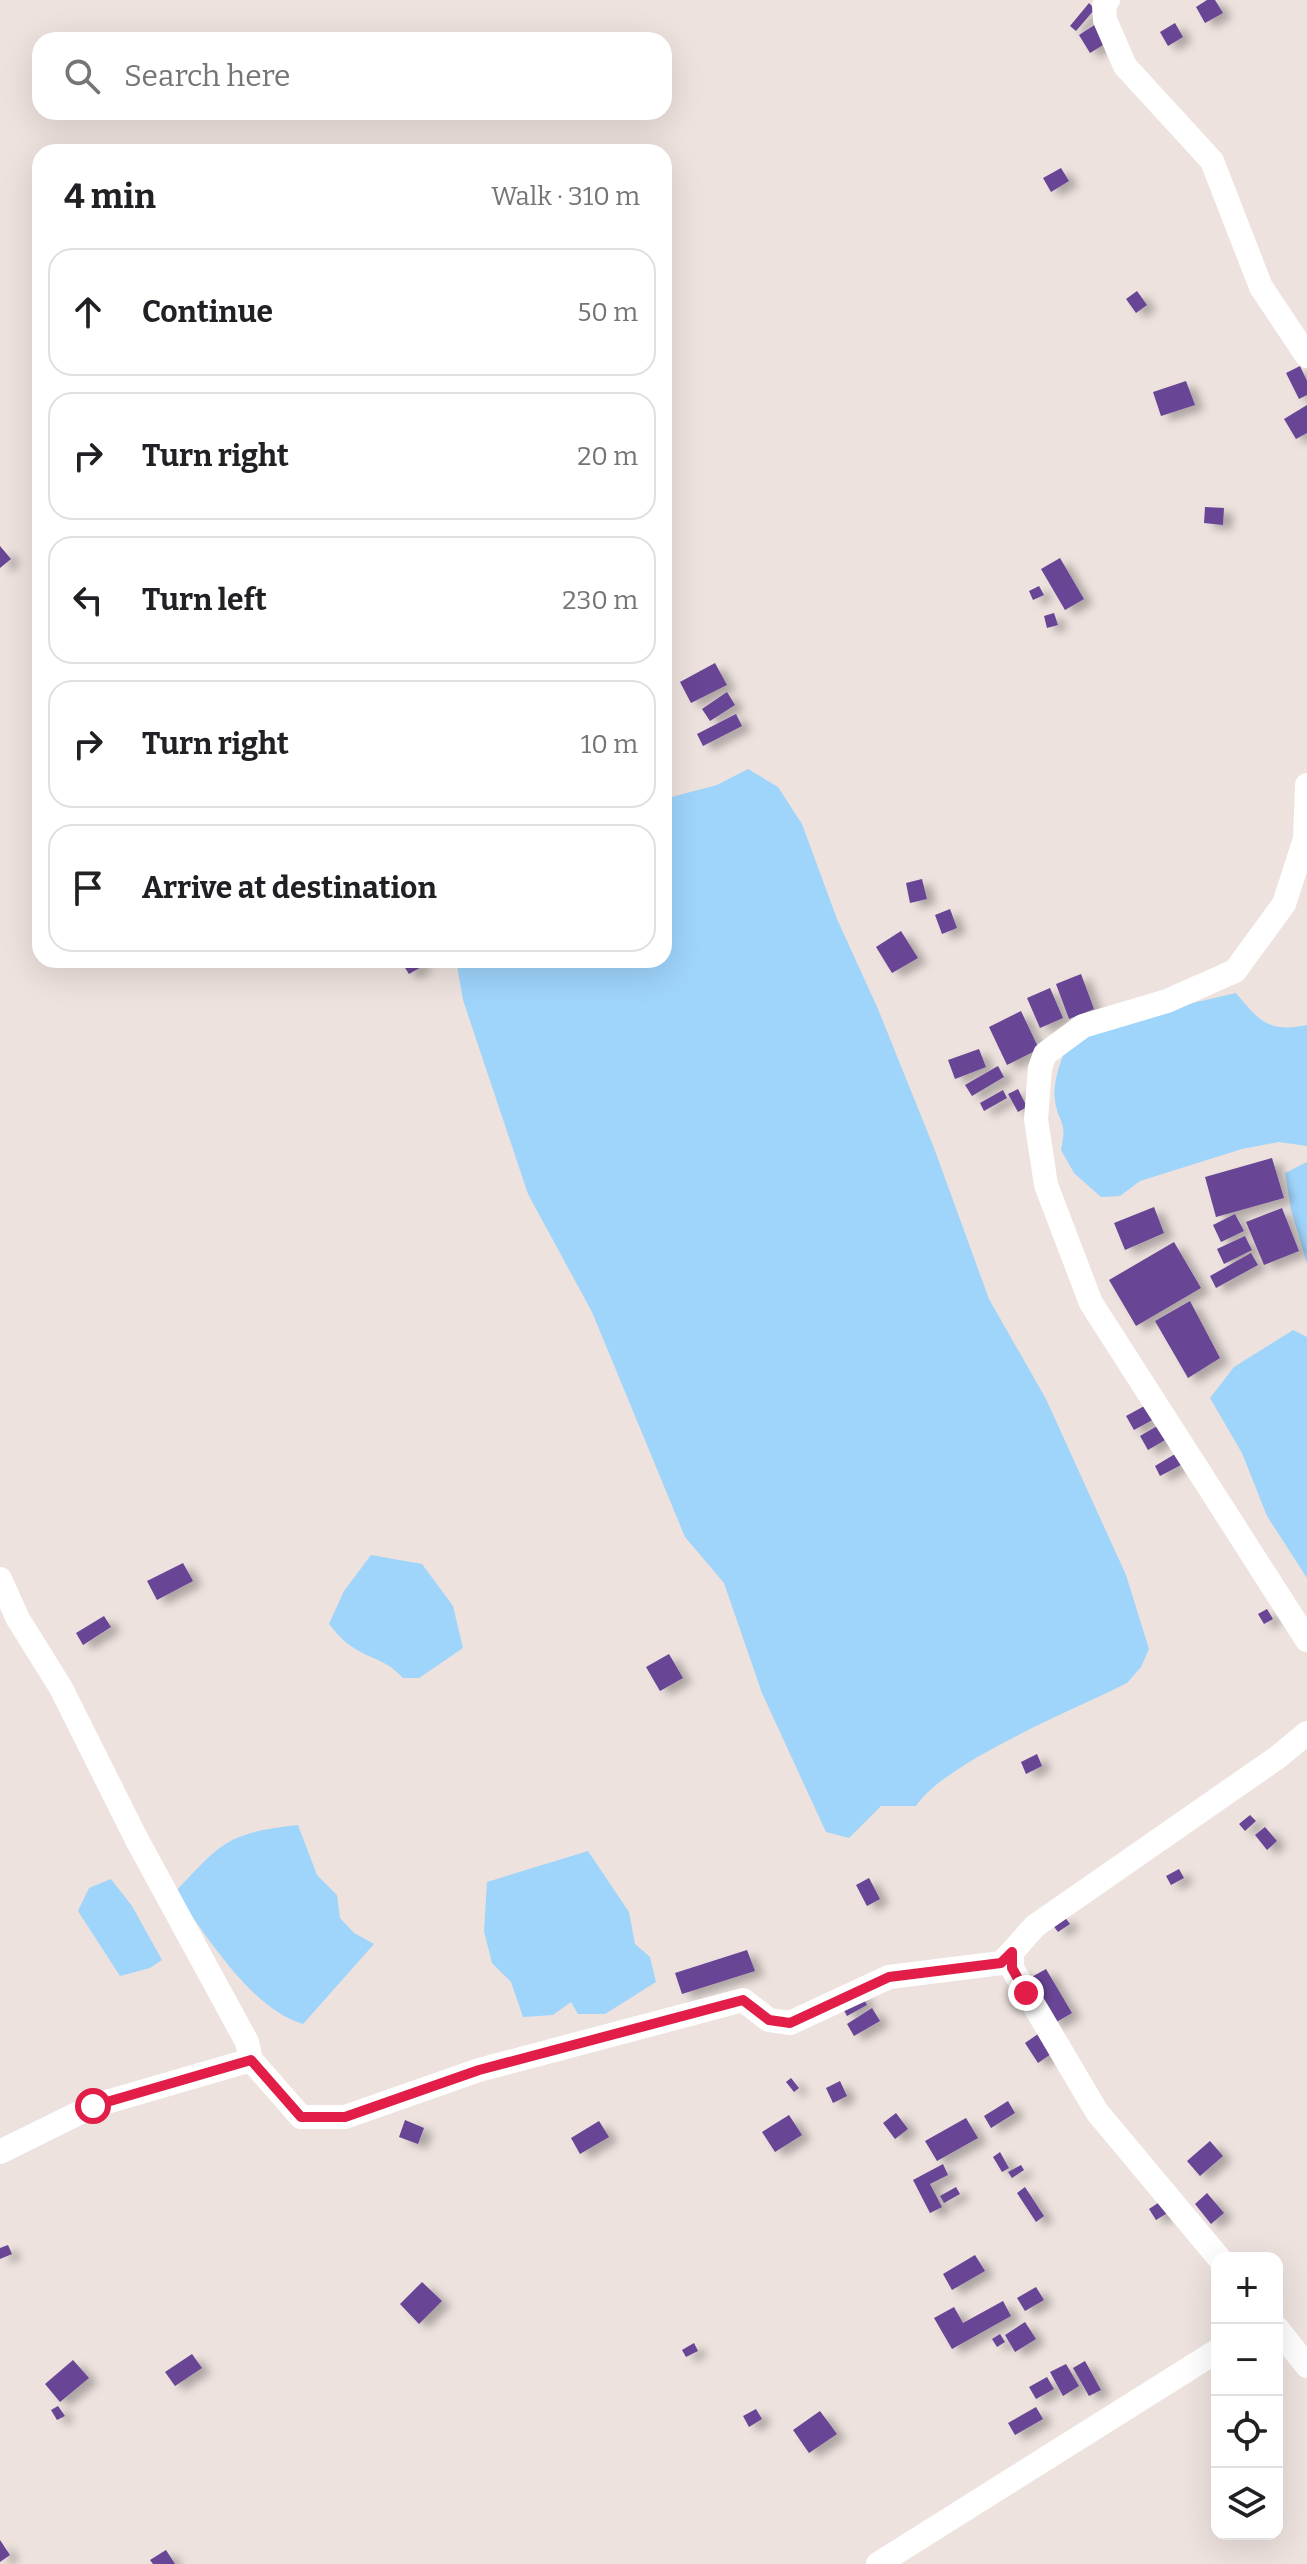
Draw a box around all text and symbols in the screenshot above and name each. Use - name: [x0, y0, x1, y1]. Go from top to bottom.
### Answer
- search box: [32, 32, 672, 120]
- icon: search: [60, 54, 104, 98]
- text: Search here: [124, 58, 291, 94]
- text: 4 min: [64, 176, 156, 217]
- text: Walk · 310 m: [491, 181, 640, 212]
- icon: ahead: [66, 290, 110, 334]
- text: Continue: [142, 294, 273, 330]
- text: 50 m: [577, 297, 638, 328]
- icon: right: [66, 434, 110, 478]
- text: Turn right: [142, 438, 289, 474]
- text: 20 m: [577, 441, 638, 472]
- icon: left: [66, 578, 110, 622]
- text: Turn left: [142, 582, 267, 618]
- text: 230 m: [562, 585, 638, 616]
- icon: right: [66, 722, 110, 766]
- text: Turn right: [142, 726, 289, 762]
- text: 10 m: [581, 729, 638, 760]
- icon: arrive: [66, 866, 110, 910]
- text: Arrive at destination: [142, 870, 437, 906]
- route end: [1008, 1975, 1044, 2011]
- route start: [75, 2088, 111, 2124]
- map controls: [1211, 2252, 1283, 2540]
- button: +: [1211, 2252, 1283, 2324]
- button: −: [1211, 2324, 1283, 2396]
- button: locate: [1211, 2396, 1283, 2468]
- button: layers: [1211, 2468, 1283, 2540]

